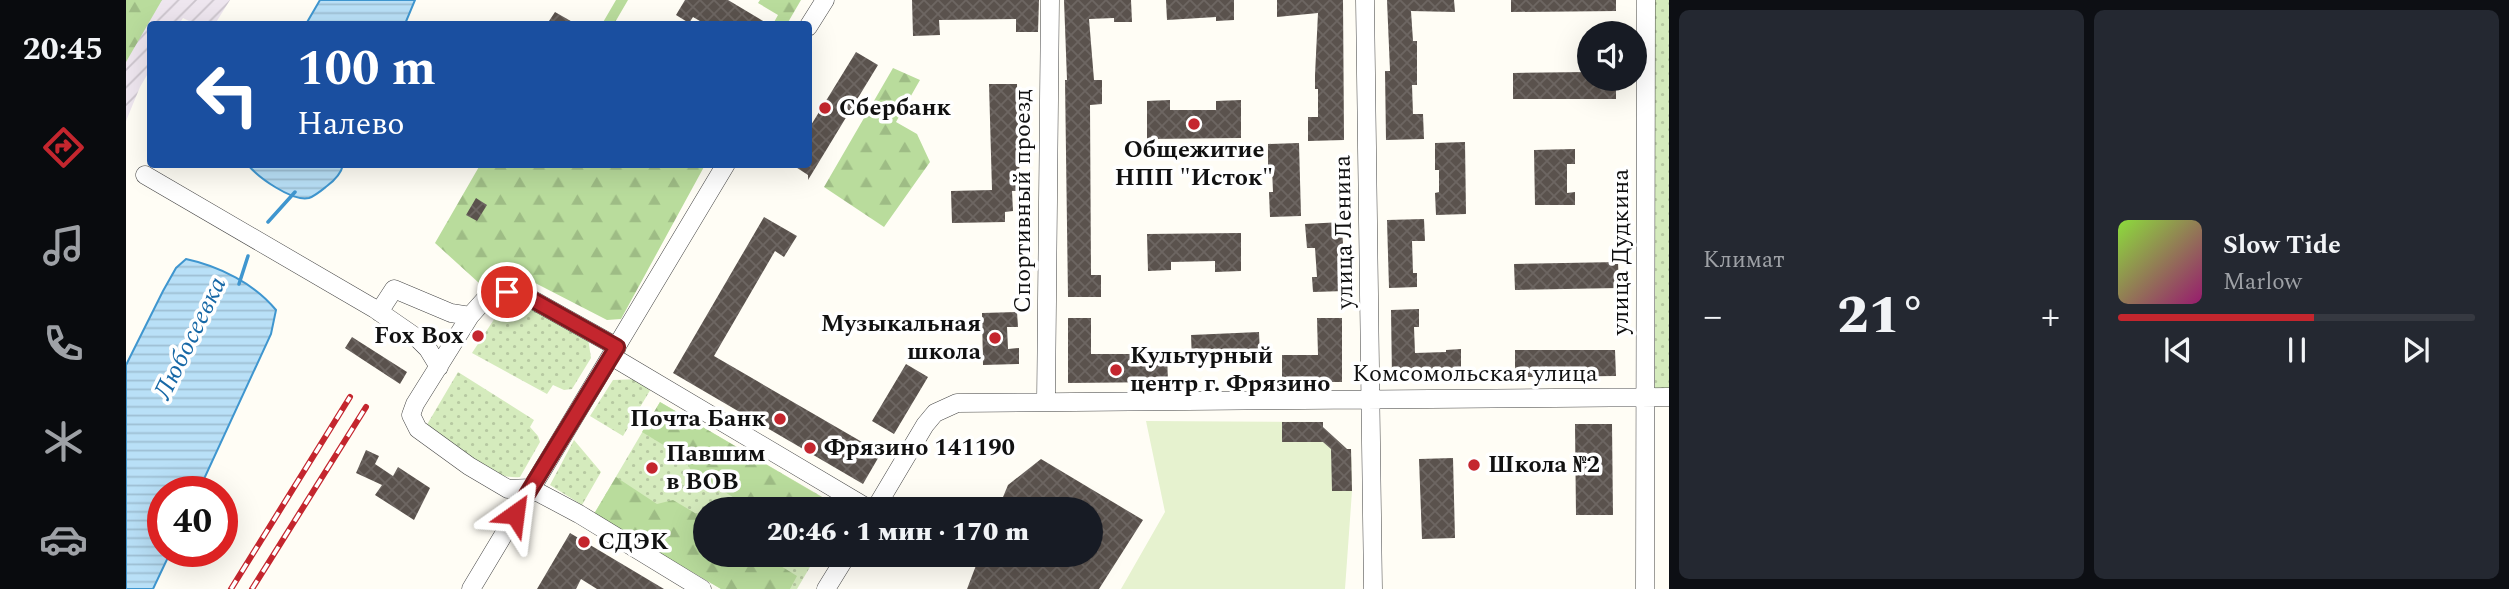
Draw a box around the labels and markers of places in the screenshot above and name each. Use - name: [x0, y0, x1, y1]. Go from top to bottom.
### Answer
- place label: Сбербанк: [839, 90, 952, 126]
- marker: Сбербанк: [817, 100, 833, 116]
- marker: Общежитие НПП "Исток": [1186, 116, 1202, 132]
- place label: Общежитие НПП "Исток": [1115, 132, 1273, 196]
- pin: [477, 262, 537, 322]
- place label: Музыкальная школа: [821, 306, 982, 370]
- place label: Fox Box: [374, 318, 464, 354]
- marker: Fox Box: [470, 328, 486, 344]
- marker: Музыкальная школа: [987, 330, 1003, 346]
- place label: Культурный центр г. Фрязино: [1130, 338, 1331, 402]
- marker: Культурный центр г. Фрязино: [1108, 362, 1124, 378]
- place label: Почта Банк: [630, 401, 767, 437]
- marker: Почта Банк: [772, 411, 788, 427]
- place label: Фрязино 141190: [824, 430, 1015, 466]
- place label: Павшим в ВОВ: [666, 436, 766, 500]
- marker: Фрязино 141190: [802, 440, 818, 456]
- place label: Школа №2: [1488, 447, 1600, 483]
- marker: Школа №2: [1466, 457, 1482, 473]
- marker: Павшим в ВОВ: [644, 460, 660, 476]
- place label: СДЭК: [598, 524, 669, 560]
- marker: СДЭК: [576, 534, 592, 550]

